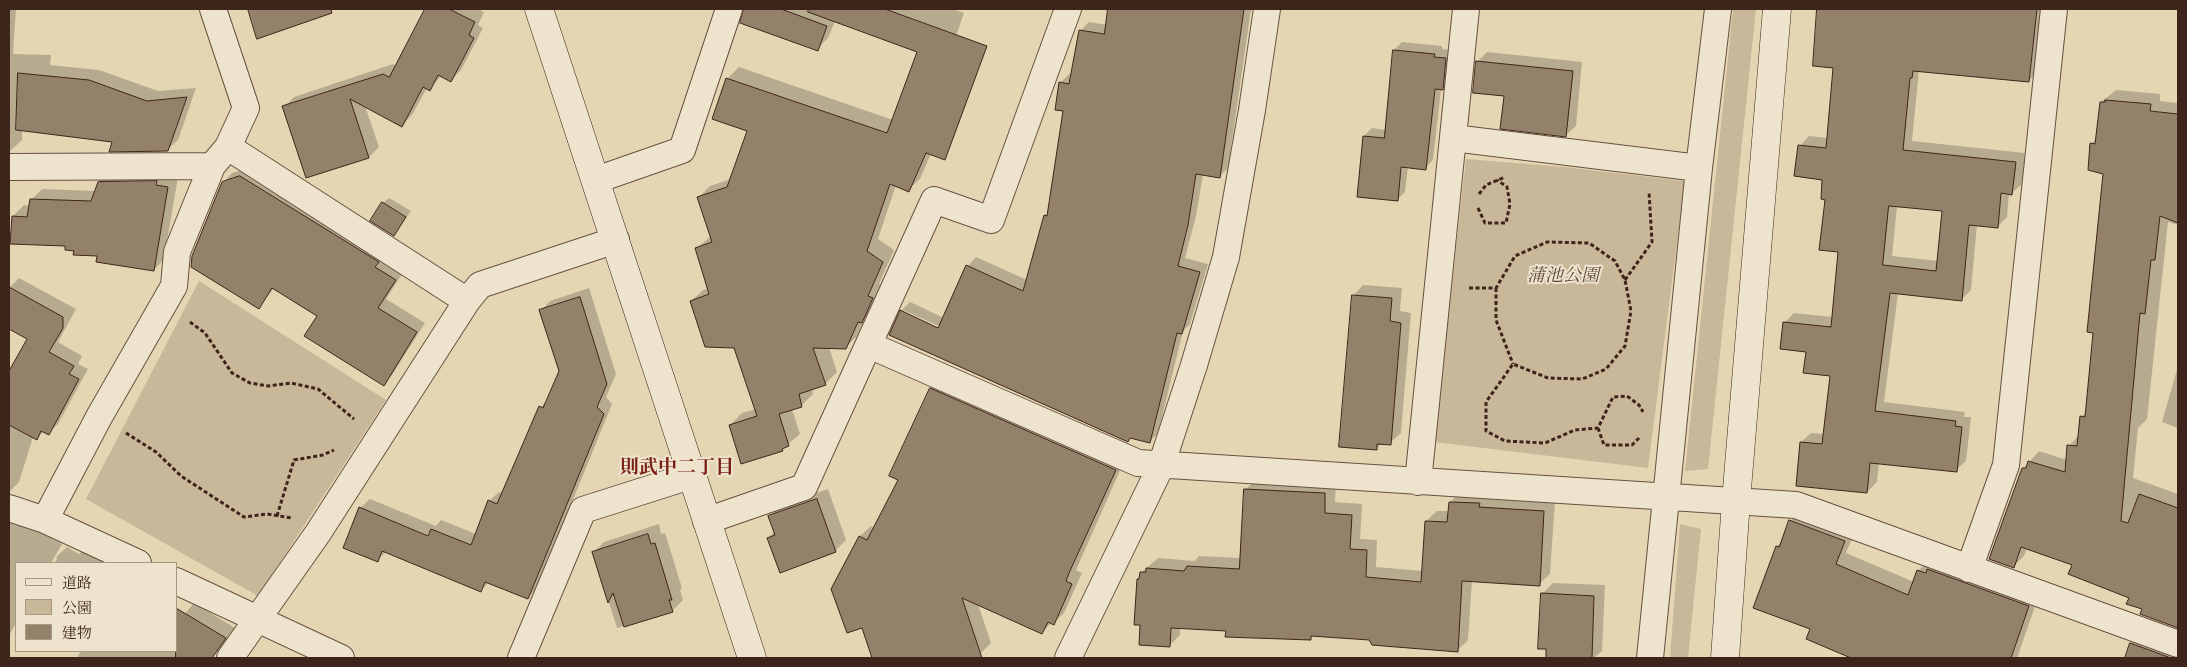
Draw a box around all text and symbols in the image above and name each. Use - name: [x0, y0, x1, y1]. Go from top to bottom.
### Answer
- park label: 蒲池公園: [1527, 266, 1599, 288]
- district label: 則武中二丁目: [620, 458, 734, 480]
- legend: [15, 562, 178, 652]
- text: 道路: [62, 574, 92, 593]
- text: 公園: [62, 599, 92, 618]
- text: 建物: [62, 624, 92, 643]

